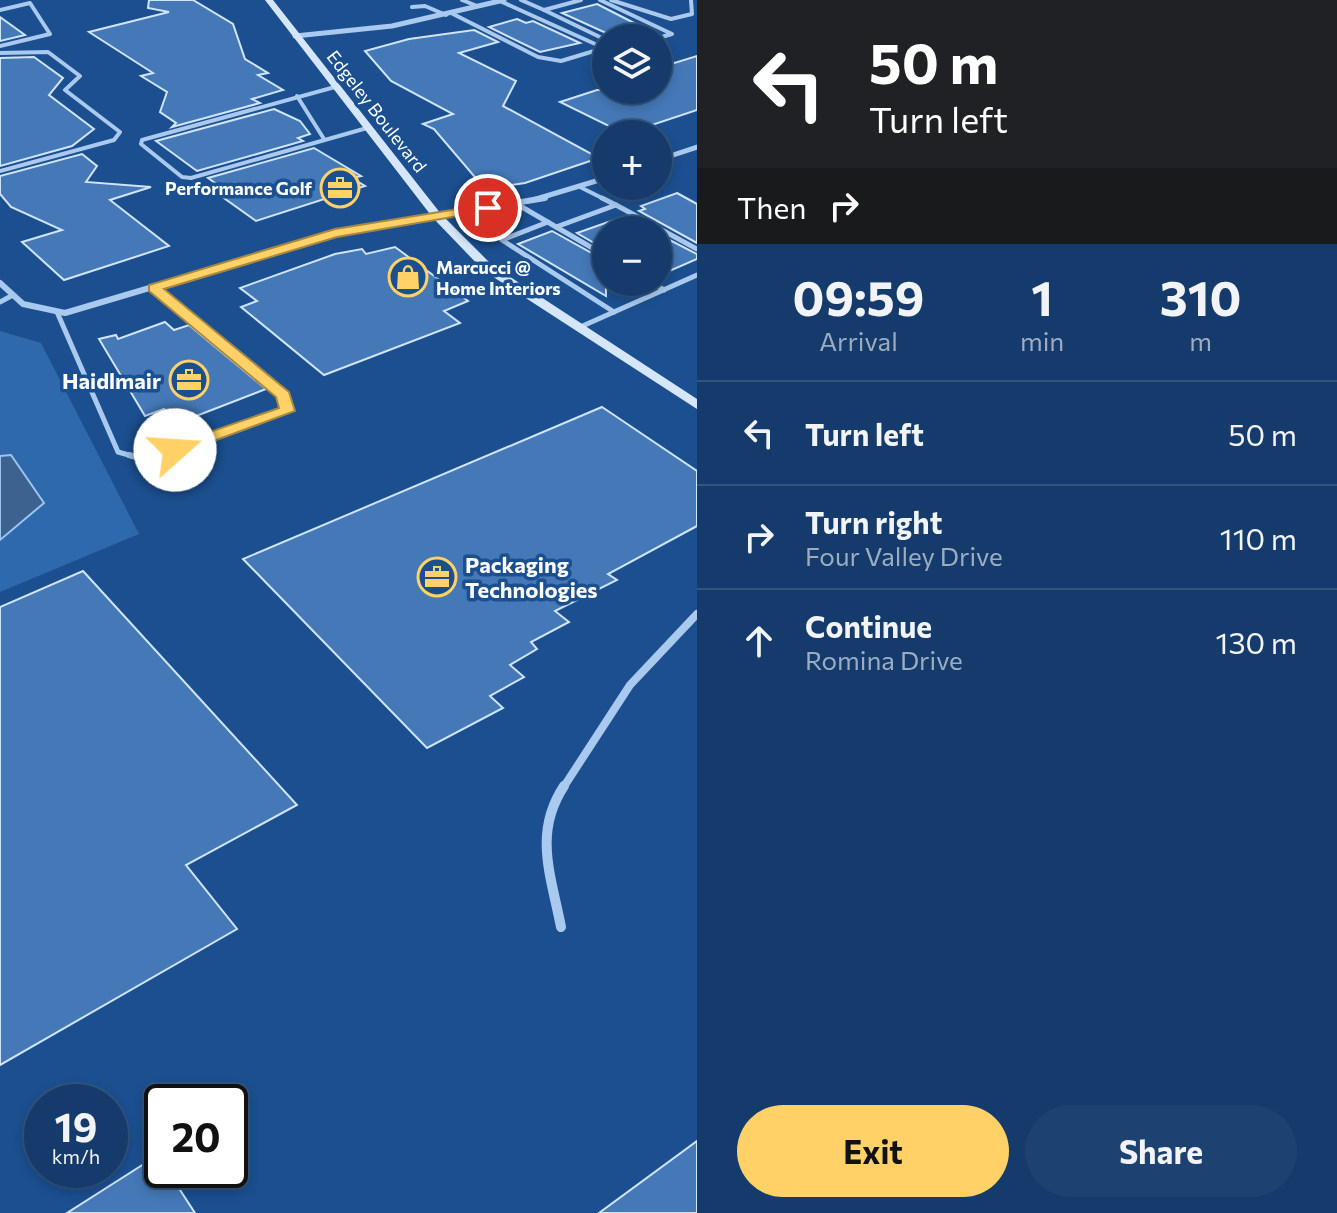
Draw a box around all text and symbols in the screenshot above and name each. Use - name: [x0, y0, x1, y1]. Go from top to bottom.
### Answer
- map controls: [592, 24, 672, 296]
- button: layers: [592, 24, 672, 104]
- text: 50 m: [869, 27, 998, 96]
- icon: left: [737, 32, 841, 136]
- street label: Edgeley Boulevard: [323, 46, 431, 176]
- text: Turn left: [869, 96, 1008, 140]
- button: +: [592, 120, 672, 200]
- office icon: Performance Golf: [319, 167, 361, 209]
- pin: [454, 174, 522, 242]
- place label: Performance Golf: [165, 177, 313, 199]
- icon: right: [822, 184, 866, 228]
- icon: arrive: [466, 186, 510, 230]
- text: Then: [737, 188, 806, 225]
- button: −: [592, 216, 672, 296]
- shop icon: Marcucci @ Home Interiors: [387, 256, 429, 298]
- place label: Marcucci @ Home Interiors: [436, 256, 561, 299]
- text: 09:59: [793, 267, 924, 326]
- text: 1: [1031, 267, 1053, 326]
- text: 310: [1160, 267, 1241, 326]
- text: Arrival: [819, 325, 898, 356]
- text: min: [1020, 325, 1064, 356]
- text: m: [1189, 325, 1212, 356]
- office icon: Haidlmair: [168, 359, 210, 401]
- place label: Haidlmair: [62, 367, 161, 394]
- position arrow: [133, 408, 217, 492]
- icon: left: [737, 411, 781, 455]
- text: Turn left: [805, 415, 924, 452]
- text: 50 m: [1228, 415, 1297, 452]
- text: Turn right: [805, 503, 942, 540]
- icon: right: [737, 515, 781, 559]
- text: 110 m: [1220, 519, 1297, 556]
- text: Four Valley Drive: [805, 540, 1003, 571]
- place label: Packaging Technologies: [465, 551, 598, 603]
- office icon: Packaging Technologies: [416, 556, 458, 598]
- text: Continue: [805, 607, 932, 644]
- icon: ahead: [737, 619, 781, 663]
- text: 130 m: [1216, 623, 1297, 660]
- text: Romina Drive: [805, 644, 963, 675]
- speed limit sign: 20: [144, 1084, 248, 1188]
- text: 19: [55, 1101, 97, 1150]
- button: Exit: [737, 1105, 1009, 1197]
- button: Share: [1025, 1105, 1297, 1197]
- text: km/h: [52, 1144, 100, 1168]

